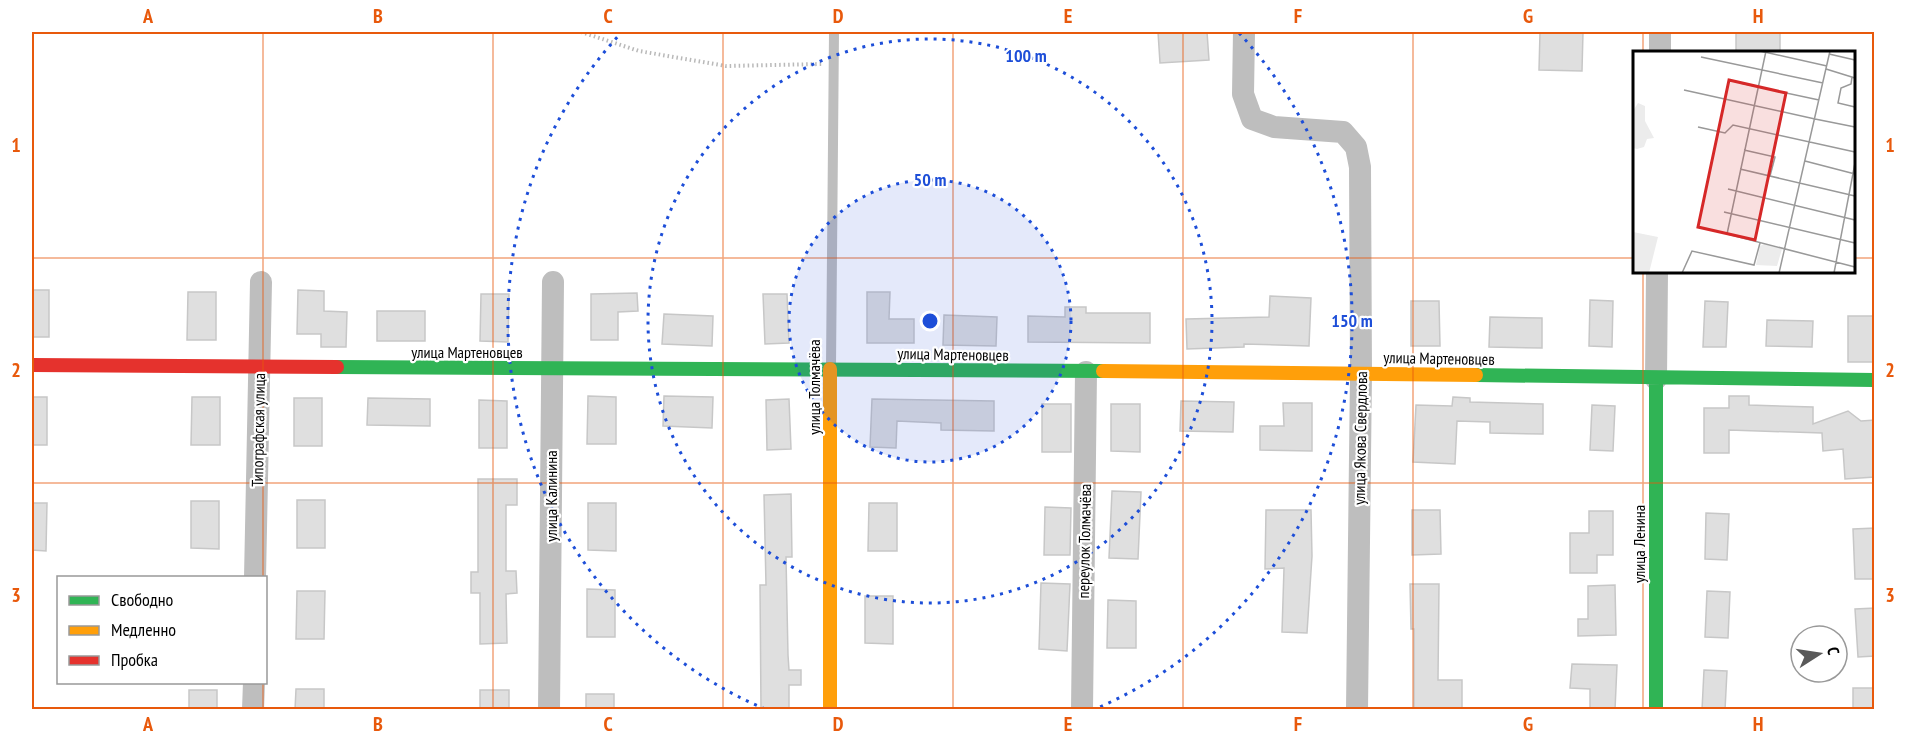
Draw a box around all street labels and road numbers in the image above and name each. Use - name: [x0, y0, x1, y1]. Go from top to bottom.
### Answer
- street label: улица Толмачёва: [804, 339, 824, 435]
- street label: улица Мартеновцев: [411, 342, 523, 362]
- street label: улица Мартеновцев: [897, 343, 1009, 365]
- street label: улица Мартеновцев: [1383, 347, 1495, 369]
- street label: улица Якова Свердлова: [1349, 371, 1371, 505]
- street label: Типографская улица: [247, 373, 269, 487]
- street label: улица Калинина: [541, 450, 561, 542]
- street label: переулок Толмачёва: [1073, 483, 1095, 599]
- street label: улица Ленина: [1629, 505, 1649, 583]

